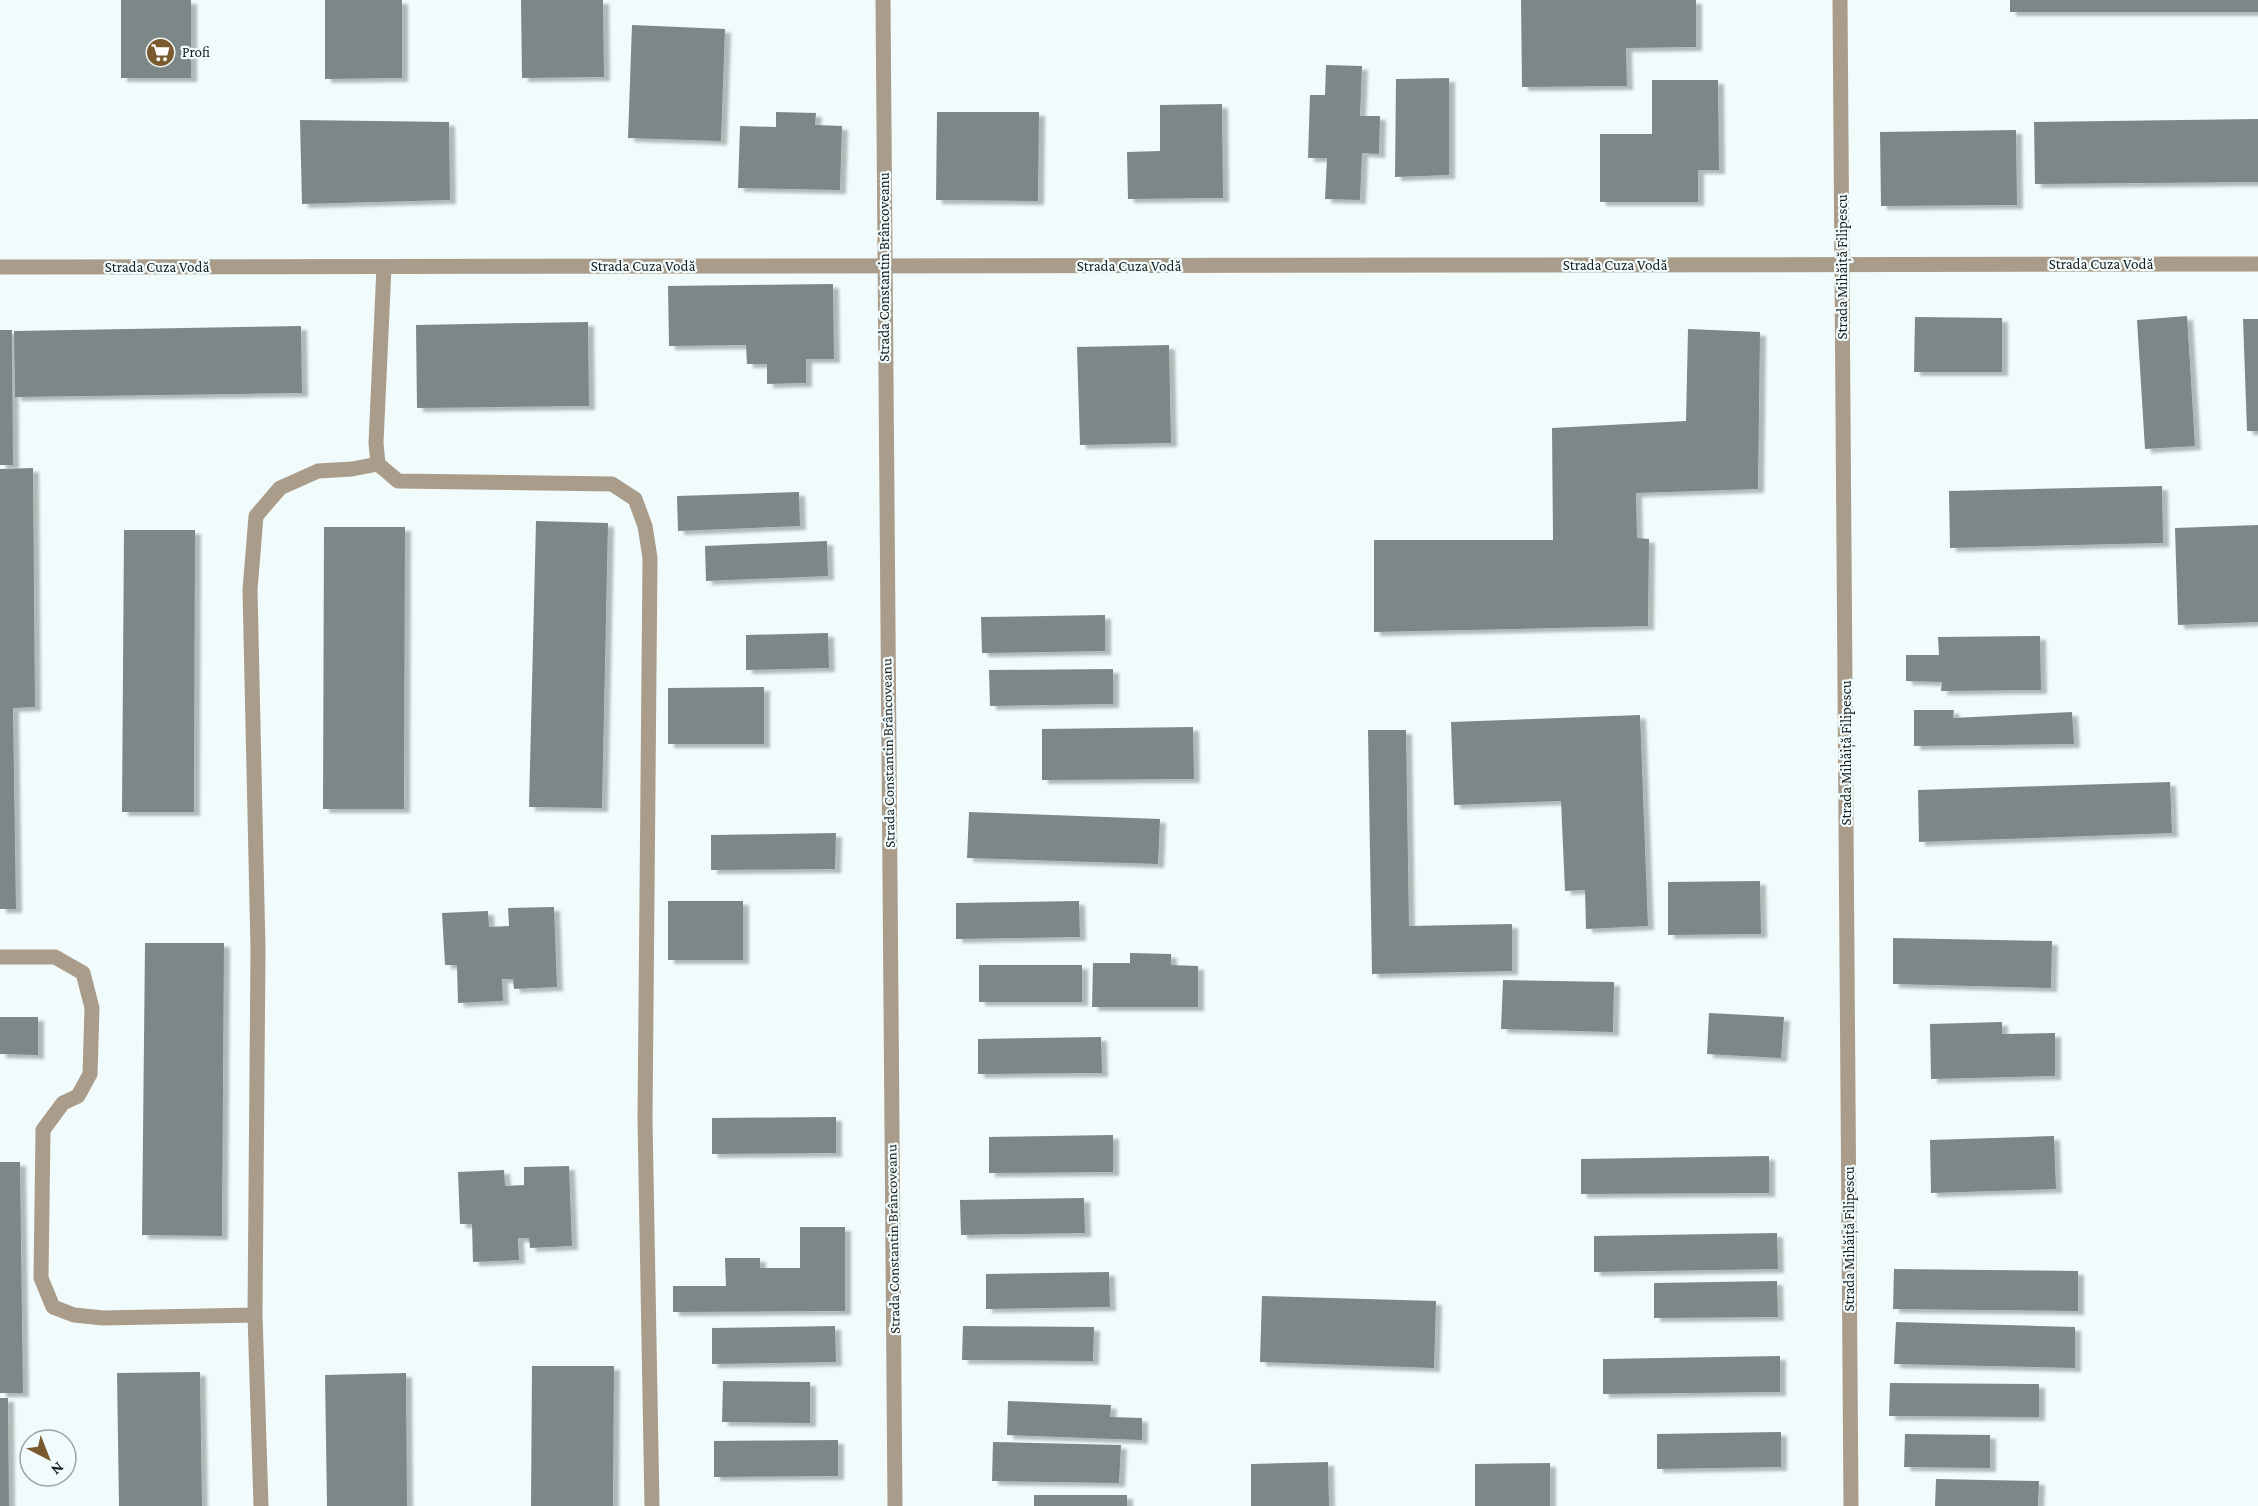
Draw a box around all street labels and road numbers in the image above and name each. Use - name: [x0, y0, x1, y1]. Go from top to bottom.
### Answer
- street label: Strada Constantin Brâncoveanu: [876, 172, 892, 362]
- street label: Strada Mihăiță Filipescu: [1834, 194, 1852, 340]
- street label: Strada Cuza Vodă: [2049, 256, 2153, 272]
- street label: Strada Cuza Vodă: [1563, 257, 1667, 273]
- street label: Strada Cuza Vodă: [591, 258, 695, 274]
- street label: Strada Cuza Vodă: [1077, 258, 1181, 274]
- street label: Strada Cuza Vodă: [105, 259, 209, 275]
- street label: Strada Constantin Brâncoveanu: [878, 658, 898, 848]
- street label: Strada Mihăiță Filipescu: [1838, 680, 1856, 826]
- street label: Strada Constantin Brâncoveanu: [883, 1144, 903, 1334]
- street label: Strada Mihăiță Filipescu: [1841, 1166, 1859, 1312]

